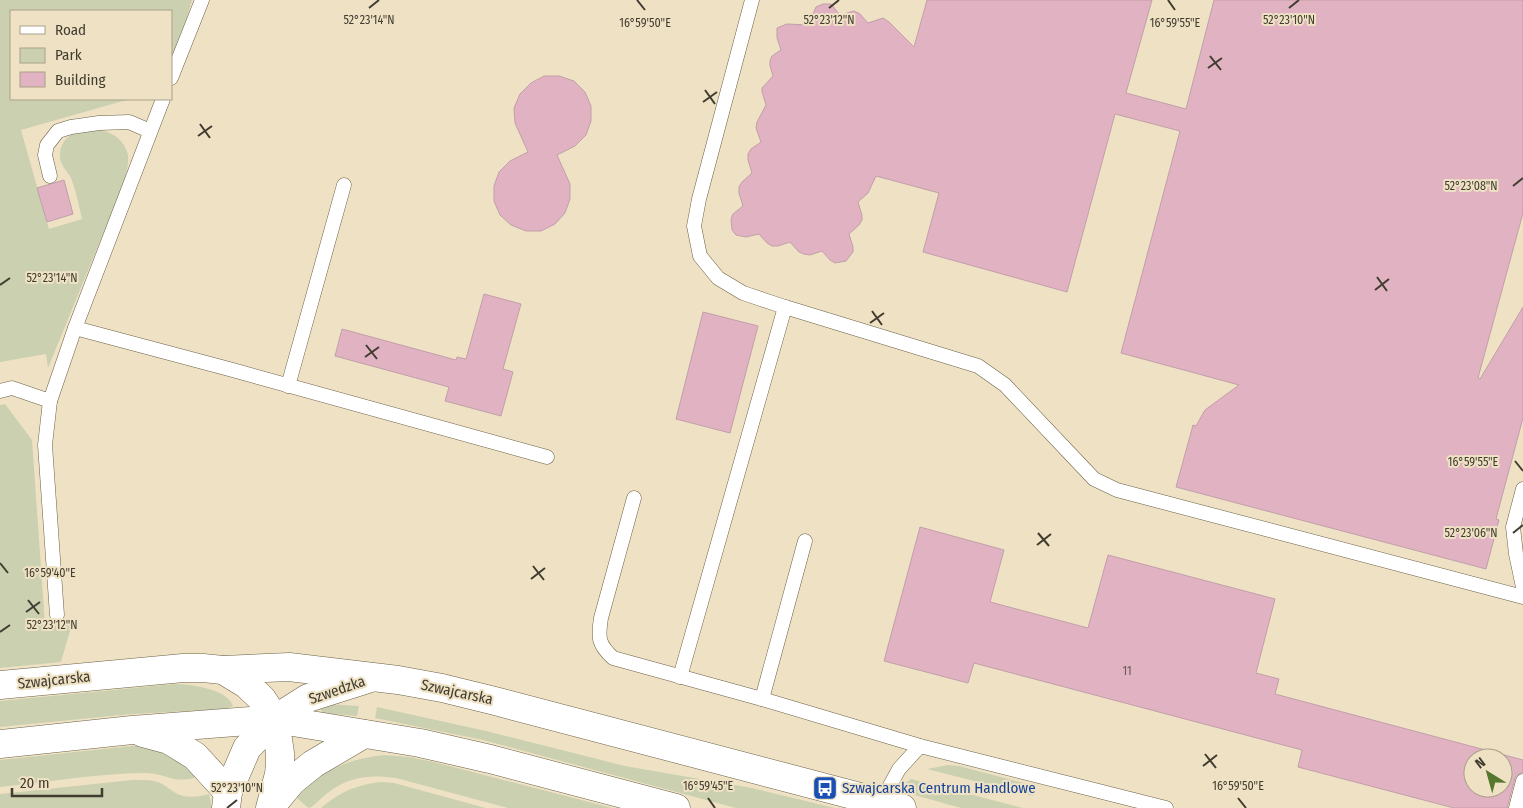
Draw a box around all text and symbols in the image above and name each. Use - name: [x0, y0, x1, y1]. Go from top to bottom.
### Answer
- legend: [10, 10, 172, 100]
- text: 52°23'14"N: [343, 13, 395, 27]
- text: 52°23'12"N: [803, 13, 855, 27]
- text: 52°23'10"N: [1263, 13, 1315, 27]
- text: 16°59'50"E: [619, 16, 671, 30]
- text: 16°59'55"E: [1150, 16, 1201, 30]
- text: Road: [55, 21, 86, 39]
- text: Park: [55, 46, 82, 64]
- text: Building: [55, 71, 106, 89]
- text: 52°23'08"N: [1444, 179, 1498, 193]
- text: 52°23'14"N: [26, 271, 78, 285]
- text: 16°59'55"E: [1448, 455, 1499, 469]
- text: 52°23'06"N: [1444, 526, 1498, 540]
- text: 16°59'40"E: [24, 566, 76, 580]
- text: 52°23'12"N: [26, 618, 78, 632]
- house number: 11: [1122, 664, 1132, 678]
- street label: Szwajcarska: [17, 667, 91, 693]
- street label: Szwedzka: [306, 672, 368, 708]
- street label: Szwajcarska: [419, 676, 495, 708]
- north arrow: [1463, 748, 1513, 798]
- text: N: [1472, 754, 1489, 772]
- scale bar: [12, 766, 102, 798]
- text: 20 m: [20, 774, 50, 792]
- bus stop icon: Szwajcarska Centrum Handlowe: [812, 775, 838, 801]
- text: 16°59'45"E: [683, 779, 733, 793]
- place label: Szwajcarska Centrum Handlowe: [842, 779, 1036, 797]
- text: 16°59'50"E: [1212, 779, 1264, 793]
- text: 52°23'10"N: [211, 781, 263, 795]

